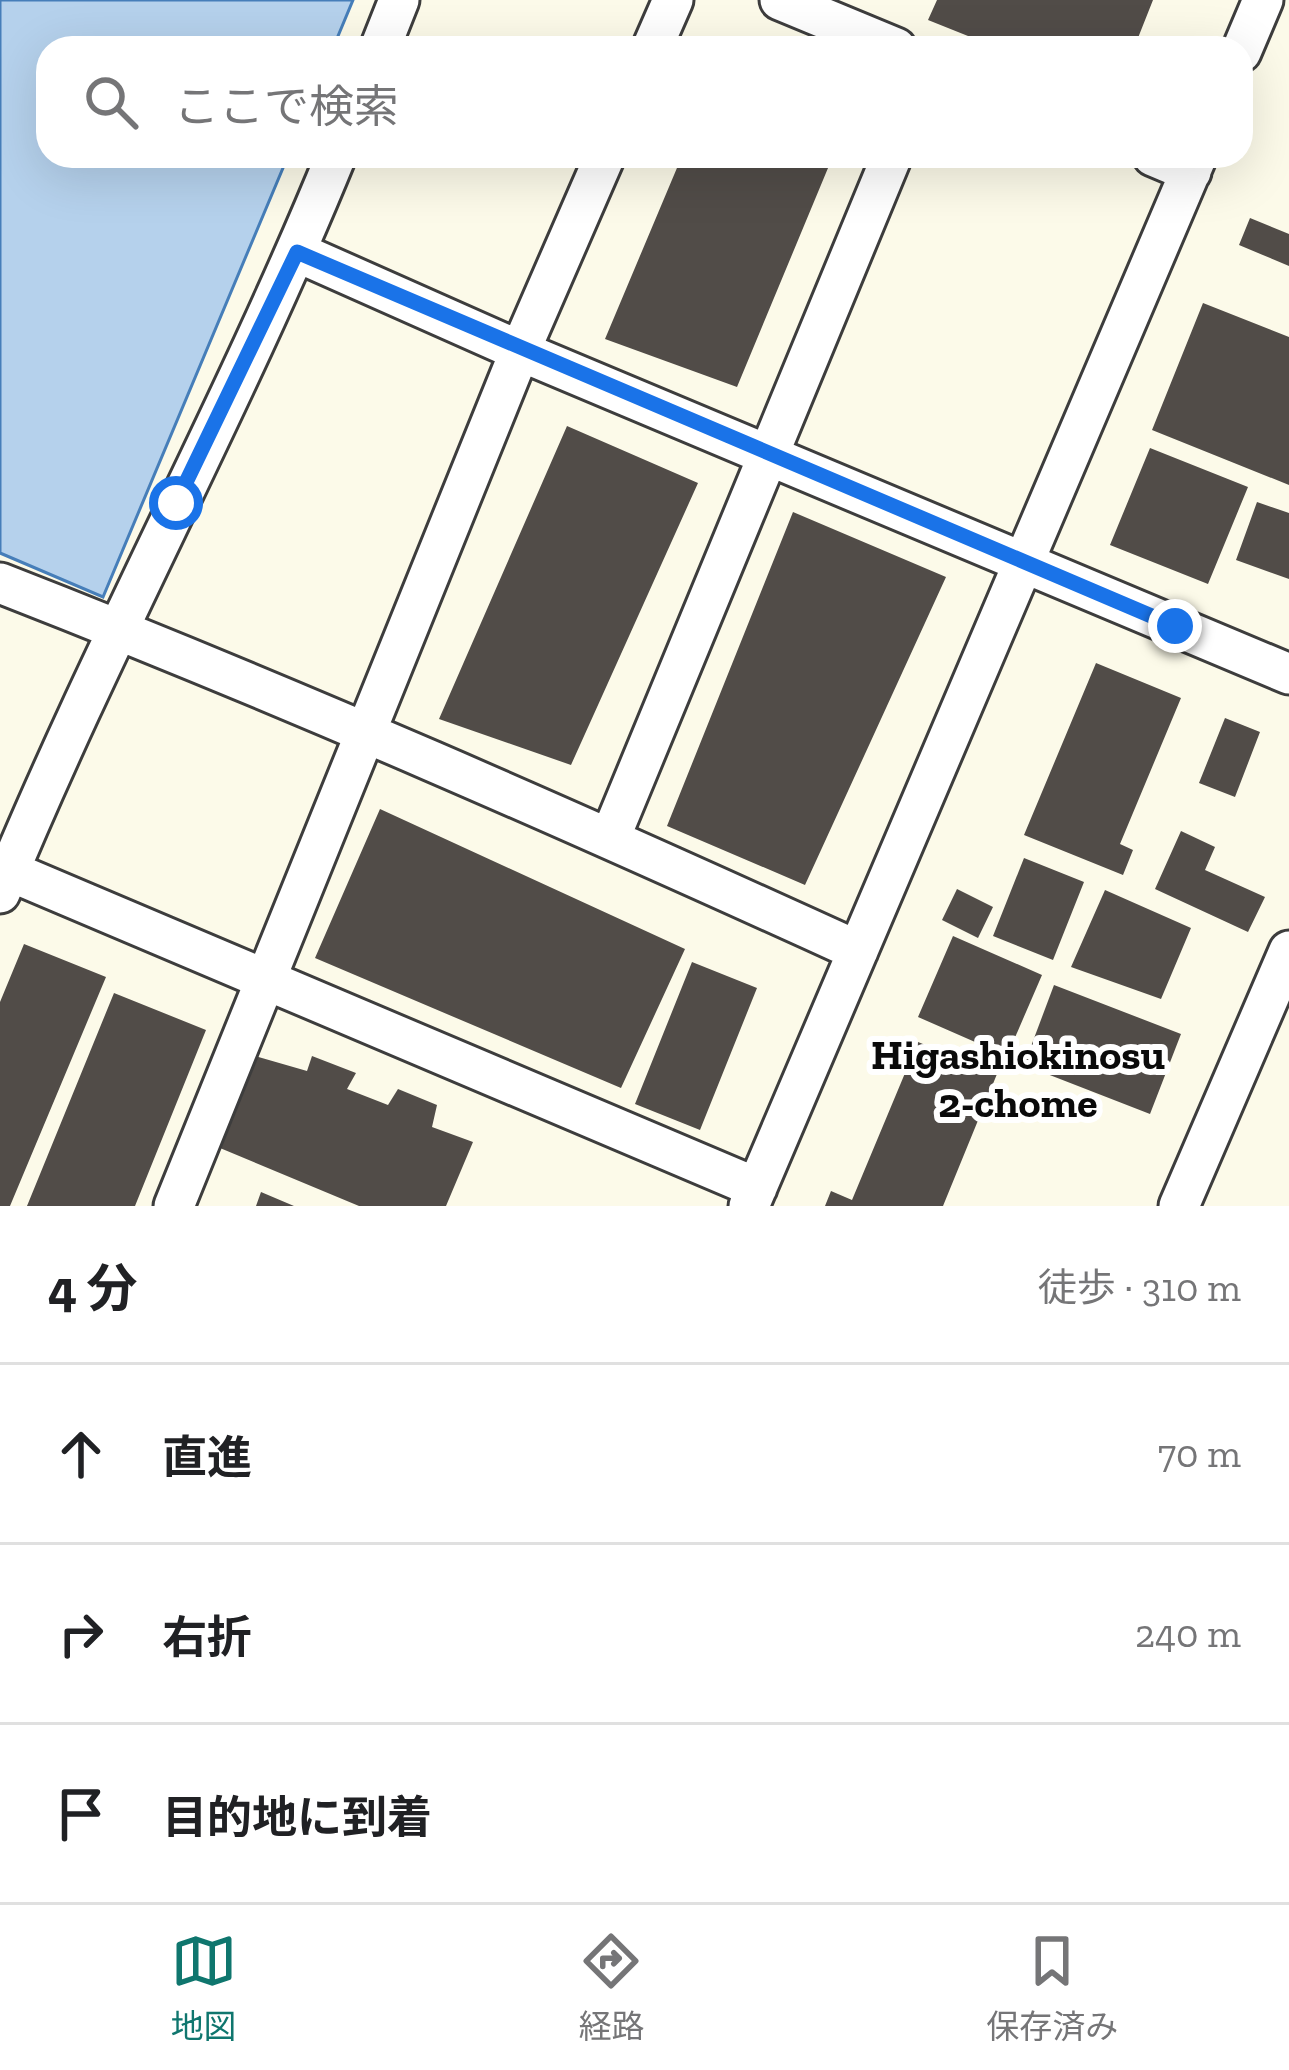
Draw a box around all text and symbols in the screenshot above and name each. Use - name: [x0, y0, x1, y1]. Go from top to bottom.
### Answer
- search box: [36, 36, 1253, 168]
- icon: search: [78, 69, 144, 135]
- text: ここで検索: [174, 80, 399, 134]
- route start: [149, 476, 203, 530]
- route end: [1148, 599, 1202, 653]
- district label: Higashiokinosu 2-chome: [871, 1029, 1165, 1128]
- text: 4 分: [48, 1258, 138, 1319]
- text: 徒歩 · 310 m: [1038, 1264, 1241, 1311]
- icon: ahead: [48, 1421, 114, 1487]
- text: 70 m: [1158, 1430, 1241, 1477]
- text: 直進: [162, 1431, 252, 1485]
- icon: right: [48, 1601, 114, 1667]
- text: 240 m: [1135, 1610, 1241, 1657]
- text: 右折: [162, 1611, 252, 1665]
- icon: arrive: [48, 1781, 114, 1847]
- text: 目的地に到着: [162, 1791, 432, 1845]
- tab: 地図: [171, 1928, 237, 2048]
- tab: 経路: [578, 1928, 644, 2048]
- tab: 保存済み: [986, 1928, 1118, 2048]

